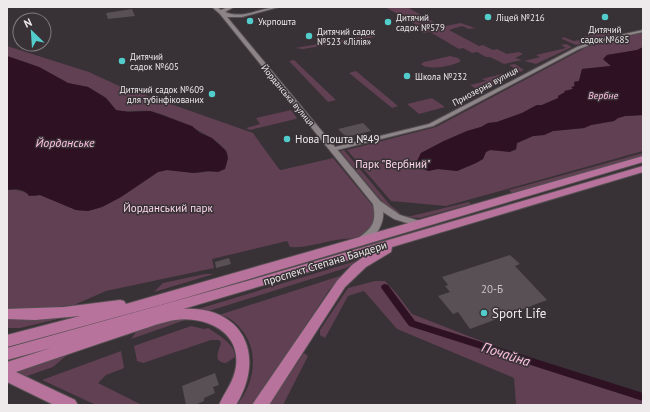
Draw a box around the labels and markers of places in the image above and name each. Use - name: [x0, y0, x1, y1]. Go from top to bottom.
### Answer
- place label: Дитячий садок №579: [396, 12, 445, 33]
- marker: Ліцей №216: [483, 12, 493, 22]
- place label: Ліцей №216: [495, 12, 545, 23]
- marker: Дитячий садок №685: [600, 12, 610, 22]
- marker: Укрпошта: [245, 16, 255, 26]
- place label: Укрпошта: [258, 16, 296, 27]
- marker: Дитячий садок №579: [383, 17, 393, 27]
- place label: Дитячий садок №685: [581, 24, 630, 45]
- place label: Дитячий садок №523 «Лілія»: [317, 26, 376, 47]
- marker: Дитячий садок №523 «Лілія»: [304, 31, 314, 41]
- place label: Дитячий садок №605: [130, 51, 179, 72]
- marker: Дитячий садок №605: [117, 56, 127, 66]
- marker: Школа №232: [402, 71, 412, 81]
- place label: Школа №232: [415, 71, 467, 82]
- place label: Дитячий садок №609 для тубінфікованих: [120, 84, 204, 105]
- marker: Дитячий садок №609 для тубінфікованих: [207, 89, 217, 99]
- place label: Нова Пошта №49: [295, 132, 379, 146]
- marker: Нова Пошта №49: [282, 134, 292, 144]
- place label: Sport Life: [492, 305, 546, 322]
- marker: Sport Life: [479, 308, 489, 318]

